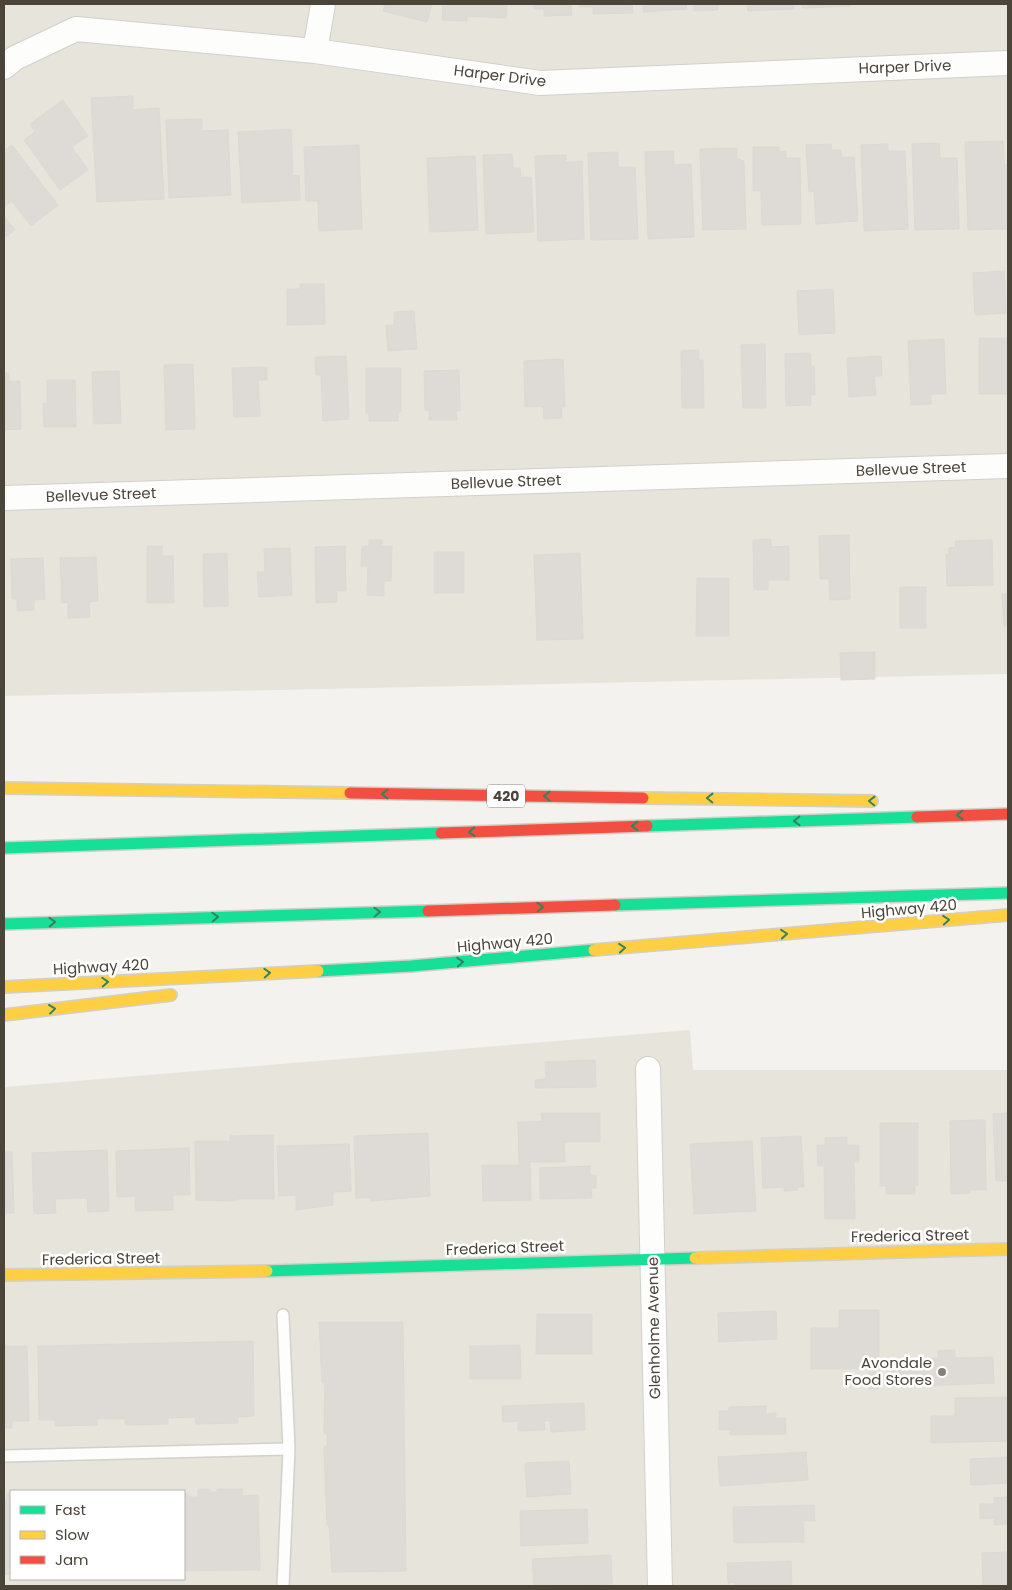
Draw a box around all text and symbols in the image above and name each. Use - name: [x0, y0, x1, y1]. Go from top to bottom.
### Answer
- street label: Harper Drive: [858, 54, 952, 79]
- street label: Harper Drive: [453, 59, 547, 92]
- street label: Bellevue Street: [855, 456, 967, 481]
- street label: Bellevue Street: [450, 469, 562, 494]
- street label: Bellevue Street: [45, 482, 157, 507]
- road number: 420: [487, 784, 525, 808]
- one-way arrow: [380, 789, 388, 799]
- one-way arrow: [543, 791, 550, 801]
- one-way arrow: [705, 793, 713, 804]
- one-way arrow: [868, 796, 876, 806]
- one-way arrow: [955, 810, 963, 821]
- one-way arrow: [793, 816, 800, 826]
- one-way arrow: [630, 821, 638, 832]
- one-way arrow: [468, 827, 476, 837]
- street label: Highway 420: [860, 894, 958, 923]
- one-way arrow: [536, 902, 544, 912]
- one-way arrow: [374, 907, 382, 917]
- one-way arrow: [212, 912, 219, 922]
- one-way arrow: [942, 915, 950, 926]
- one-way arrow: [49, 917, 57, 927]
- street label: Highway 420: [456, 928, 554, 957]
- one-way arrow: [780, 929, 788, 940]
- one-way arrow: [618, 943, 626, 954]
- street label: Highway 420: [52, 953, 150, 980]
- one-way arrow: [456, 957, 464, 968]
- one-way arrow: [263, 968, 271, 979]
- one-way arrow: [101, 976, 109, 987]
- one-way arrow: [48, 1004, 56, 1015]
- street label: Frederica Street: [851, 1224, 969, 1247]
- street label: Frederica Street: [445, 1235, 564, 1260]
- street label: Frederica Street: [42, 1247, 160, 1270]
- street label: Glenholme Avenue: [642, 1257, 665, 1399]
- place label: Avondale Food Stores: [845, 1352, 932, 1390]
- marker: Avondale Food Stores: [936, 1366, 948, 1378]
- legend: [10, 1490, 185, 1580]
- text: Fast: [55, 1499, 86, 1520]
- text: Slow: [55, 1524, 90, 1545]
- text: Jam: [55, 1549, 89, 1570]

